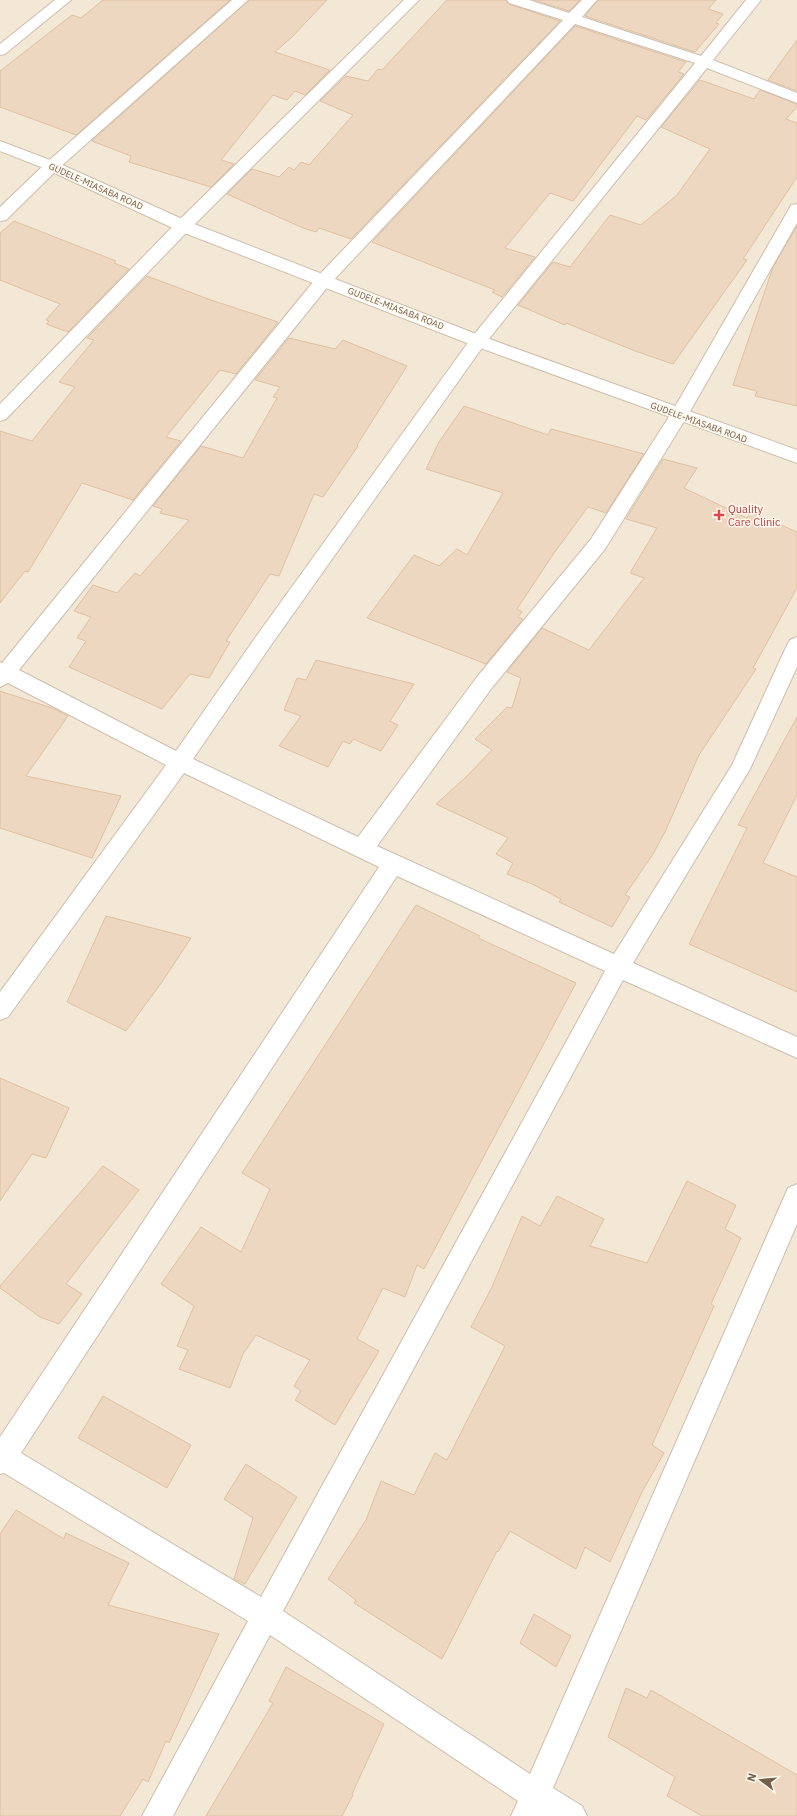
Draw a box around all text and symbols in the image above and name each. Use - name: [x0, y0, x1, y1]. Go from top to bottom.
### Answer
- street label: GUDELE-MIASABA ROAD: [47, 160, 145, 212]
- street label: GUDELE-MIASABA ROAD: [346, 285, 446, 331]
- street label: GUDELE-MIASABA ROAD: [649, 399, 749, 445]
- place label: Quality Care Clinic: [728, 502, 781, 529]
- marker: Quality Care Clinic: [713, 509, 725, 521]
- north arrow: [741, 1760, 781, 1800]
- text: N: [744, 1771, 759, 1783]

